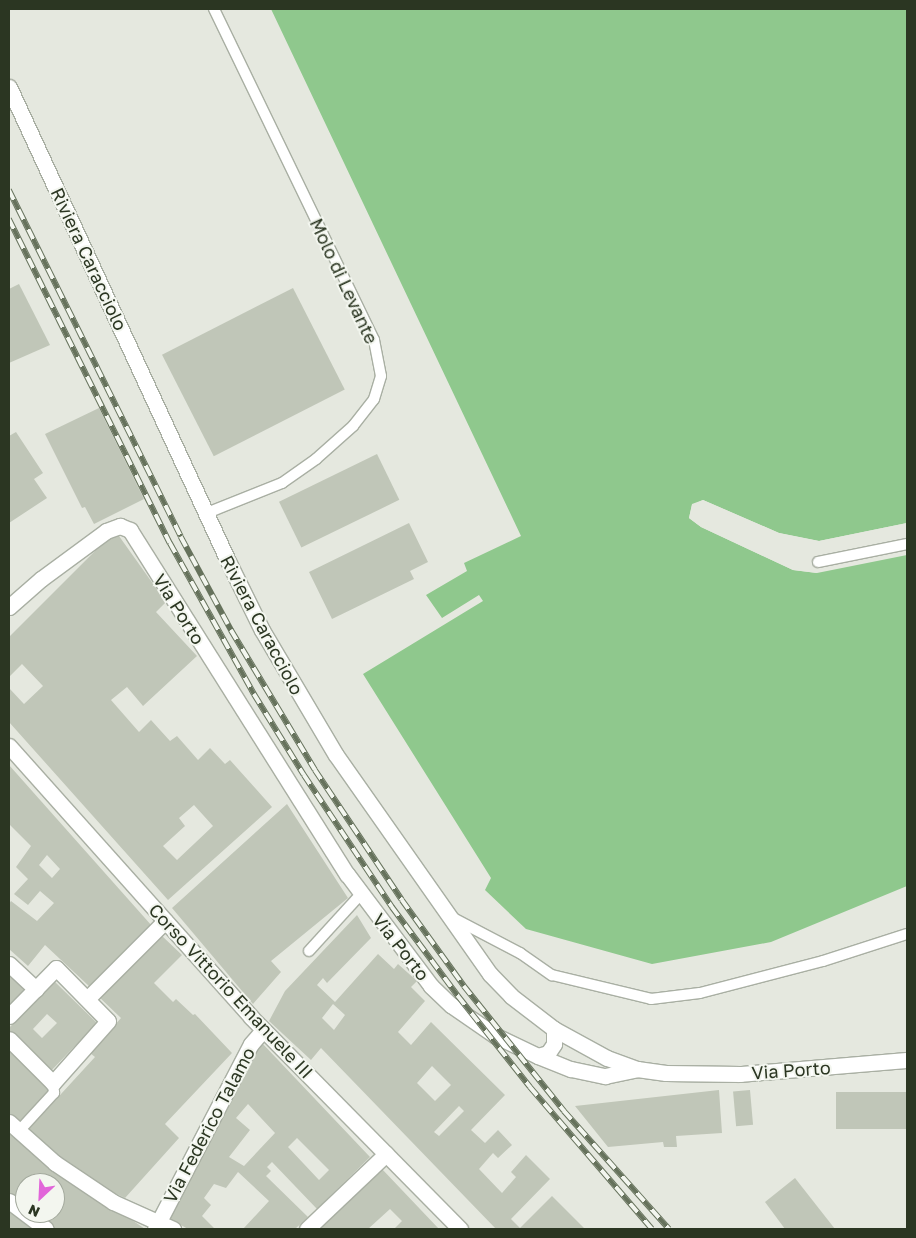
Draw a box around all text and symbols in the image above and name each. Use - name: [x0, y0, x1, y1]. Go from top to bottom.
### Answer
- street label: Riviera Caracciolo: [46, 184, 132, 334]
- street label: Molo di Levante: [305, 215, 383, 347]
- street label: Riviera Caracciolo: [216, 552, 308, 698]
- street label: Via Porto: [149, 570, 209, 648]
- street label: Corso Vittorio Emanuele III: [144, 899, 318, 1083]
- street label: Via Porto: [368, 909, 434, 985]
- street label: Via Federico Talamo: [159, 1043, 259, 1207]
- street label: Via Porto: [751, 1056, 831, 1084]
- north arrow: [15, 1173, 65, 1223]
- text: N: [25, 1201, 42, 1221]

